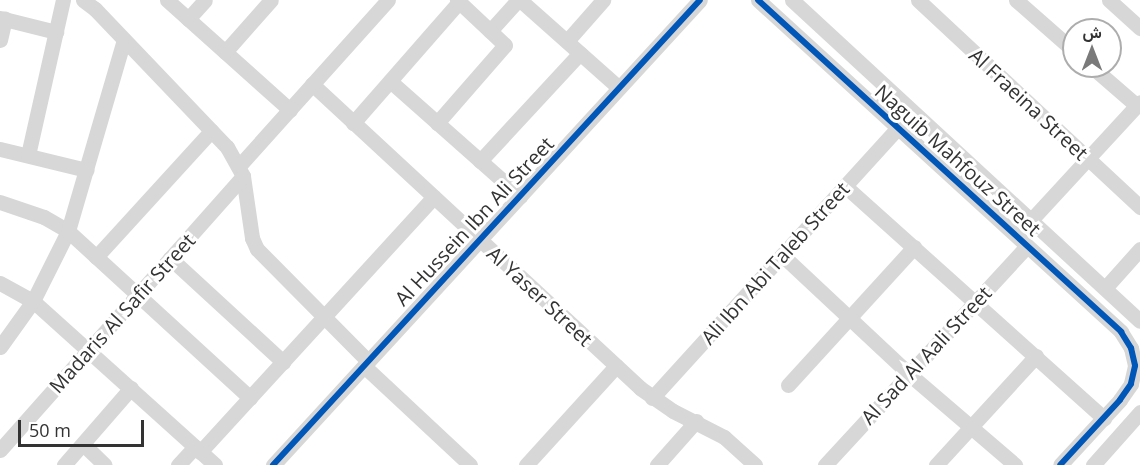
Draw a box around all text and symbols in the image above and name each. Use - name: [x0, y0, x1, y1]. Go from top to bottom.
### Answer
- north arrow: [1062, 18, 1122, 78]
- text: ش: [1082, 21, 1102, 43]
- street label: Al Fraeina Street: [965, 43, 1093, 165]
- street label: Naguib Mahfouz Street: [870, 79, 1046, 241]
- street label: Al Hussein Ibn Ali Street: [390, 132, 558, 310]
- street label: Ali Ibn Abi Taleb Street: [696, 177, 854, 349]
- street label: Madaris Al Safir Street: [44, 228, 200, 398]
- street label: Al Yaser Street: [482, 241, 598, 351]
- street label: Al Sad Al Aali Street: [856, 281, 996, 429]
- scale bar: [21, 408, 147, 446]
- text: 50 m: [29, 418, 71, 442]

